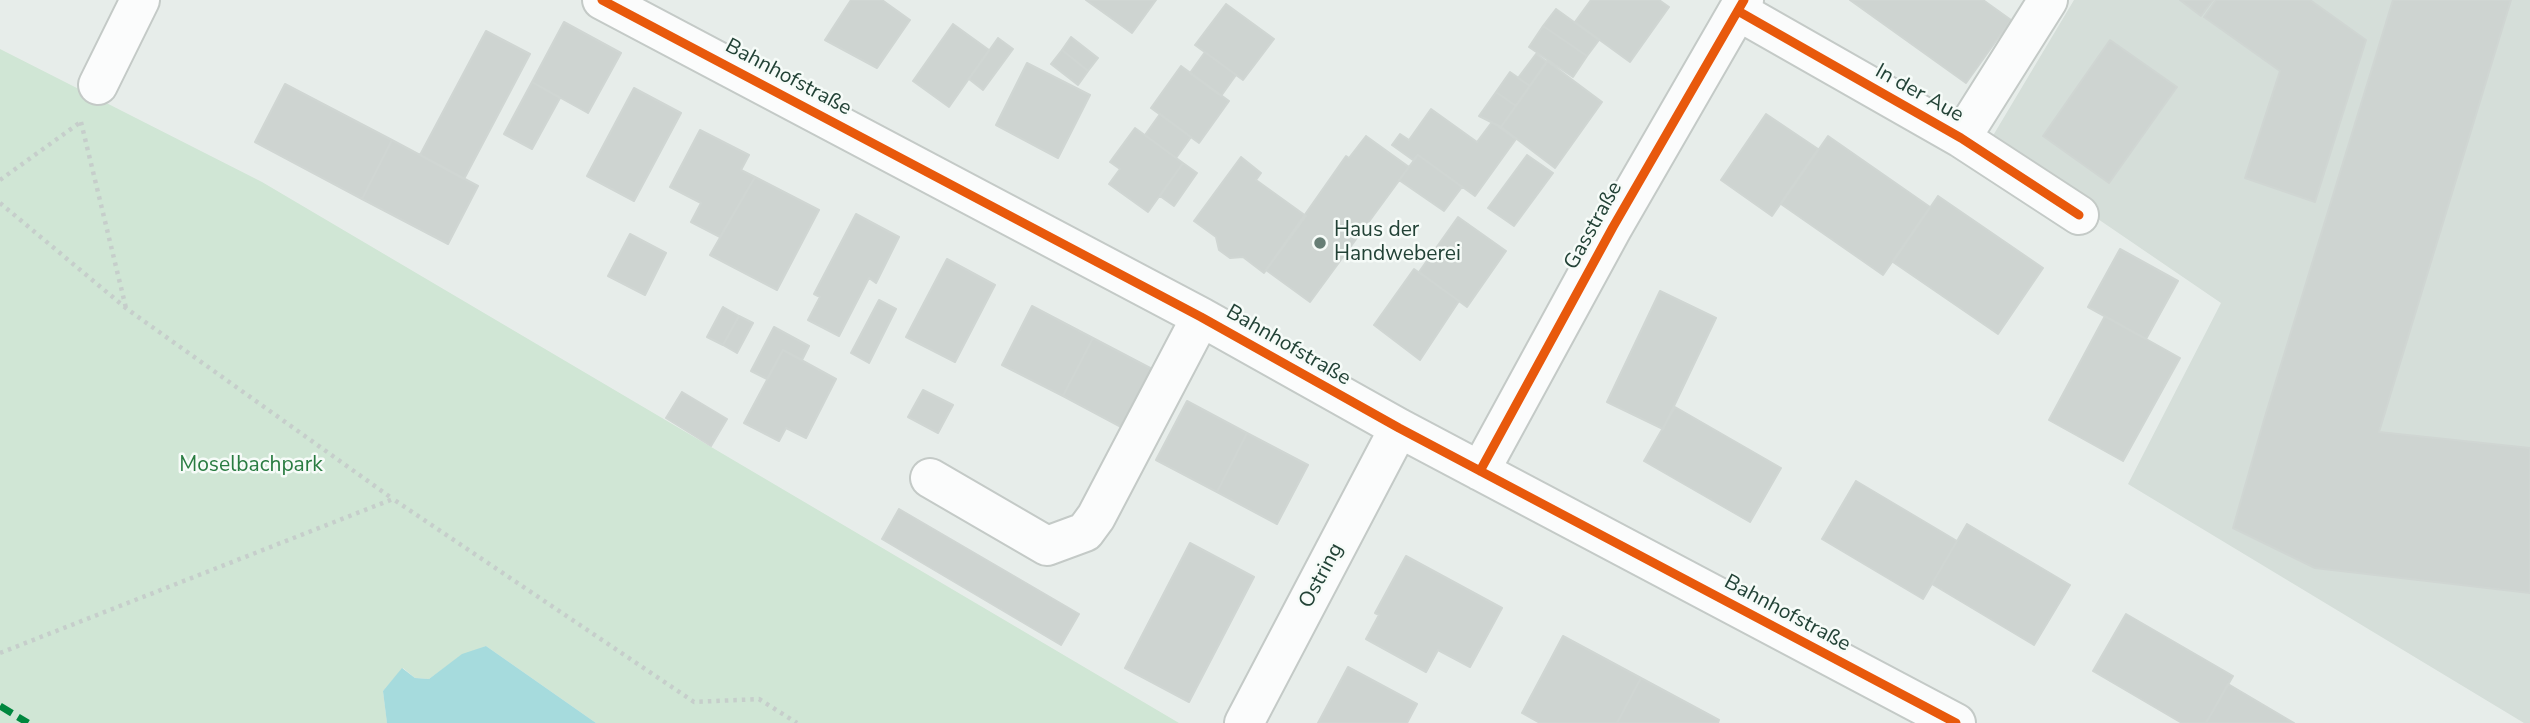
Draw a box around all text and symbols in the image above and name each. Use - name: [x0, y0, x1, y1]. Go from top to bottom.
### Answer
- street label: Bahnhofstraße: [720, 34, 856, 122]
- street label: In der Aue: [1870, 59, 1968, 129]
- street label: Gasstraße: [1560, 178, 1628, 274]
- place label: Haus der Handweberei: [1334, 218, 1461, 268]
- marker: Haus der Handweberei: [1312, 235, 1328, 251]
- street label: Bahnhofstraße: [1221, 300, 1355, 392]
- park label: Moselbachpark: [179, 453, 323, 479]
- street label: Ostring: [1294, 539, 1350, 613]
- street label: Bahnhofstraße: [1719, 570, 1855, 658]

